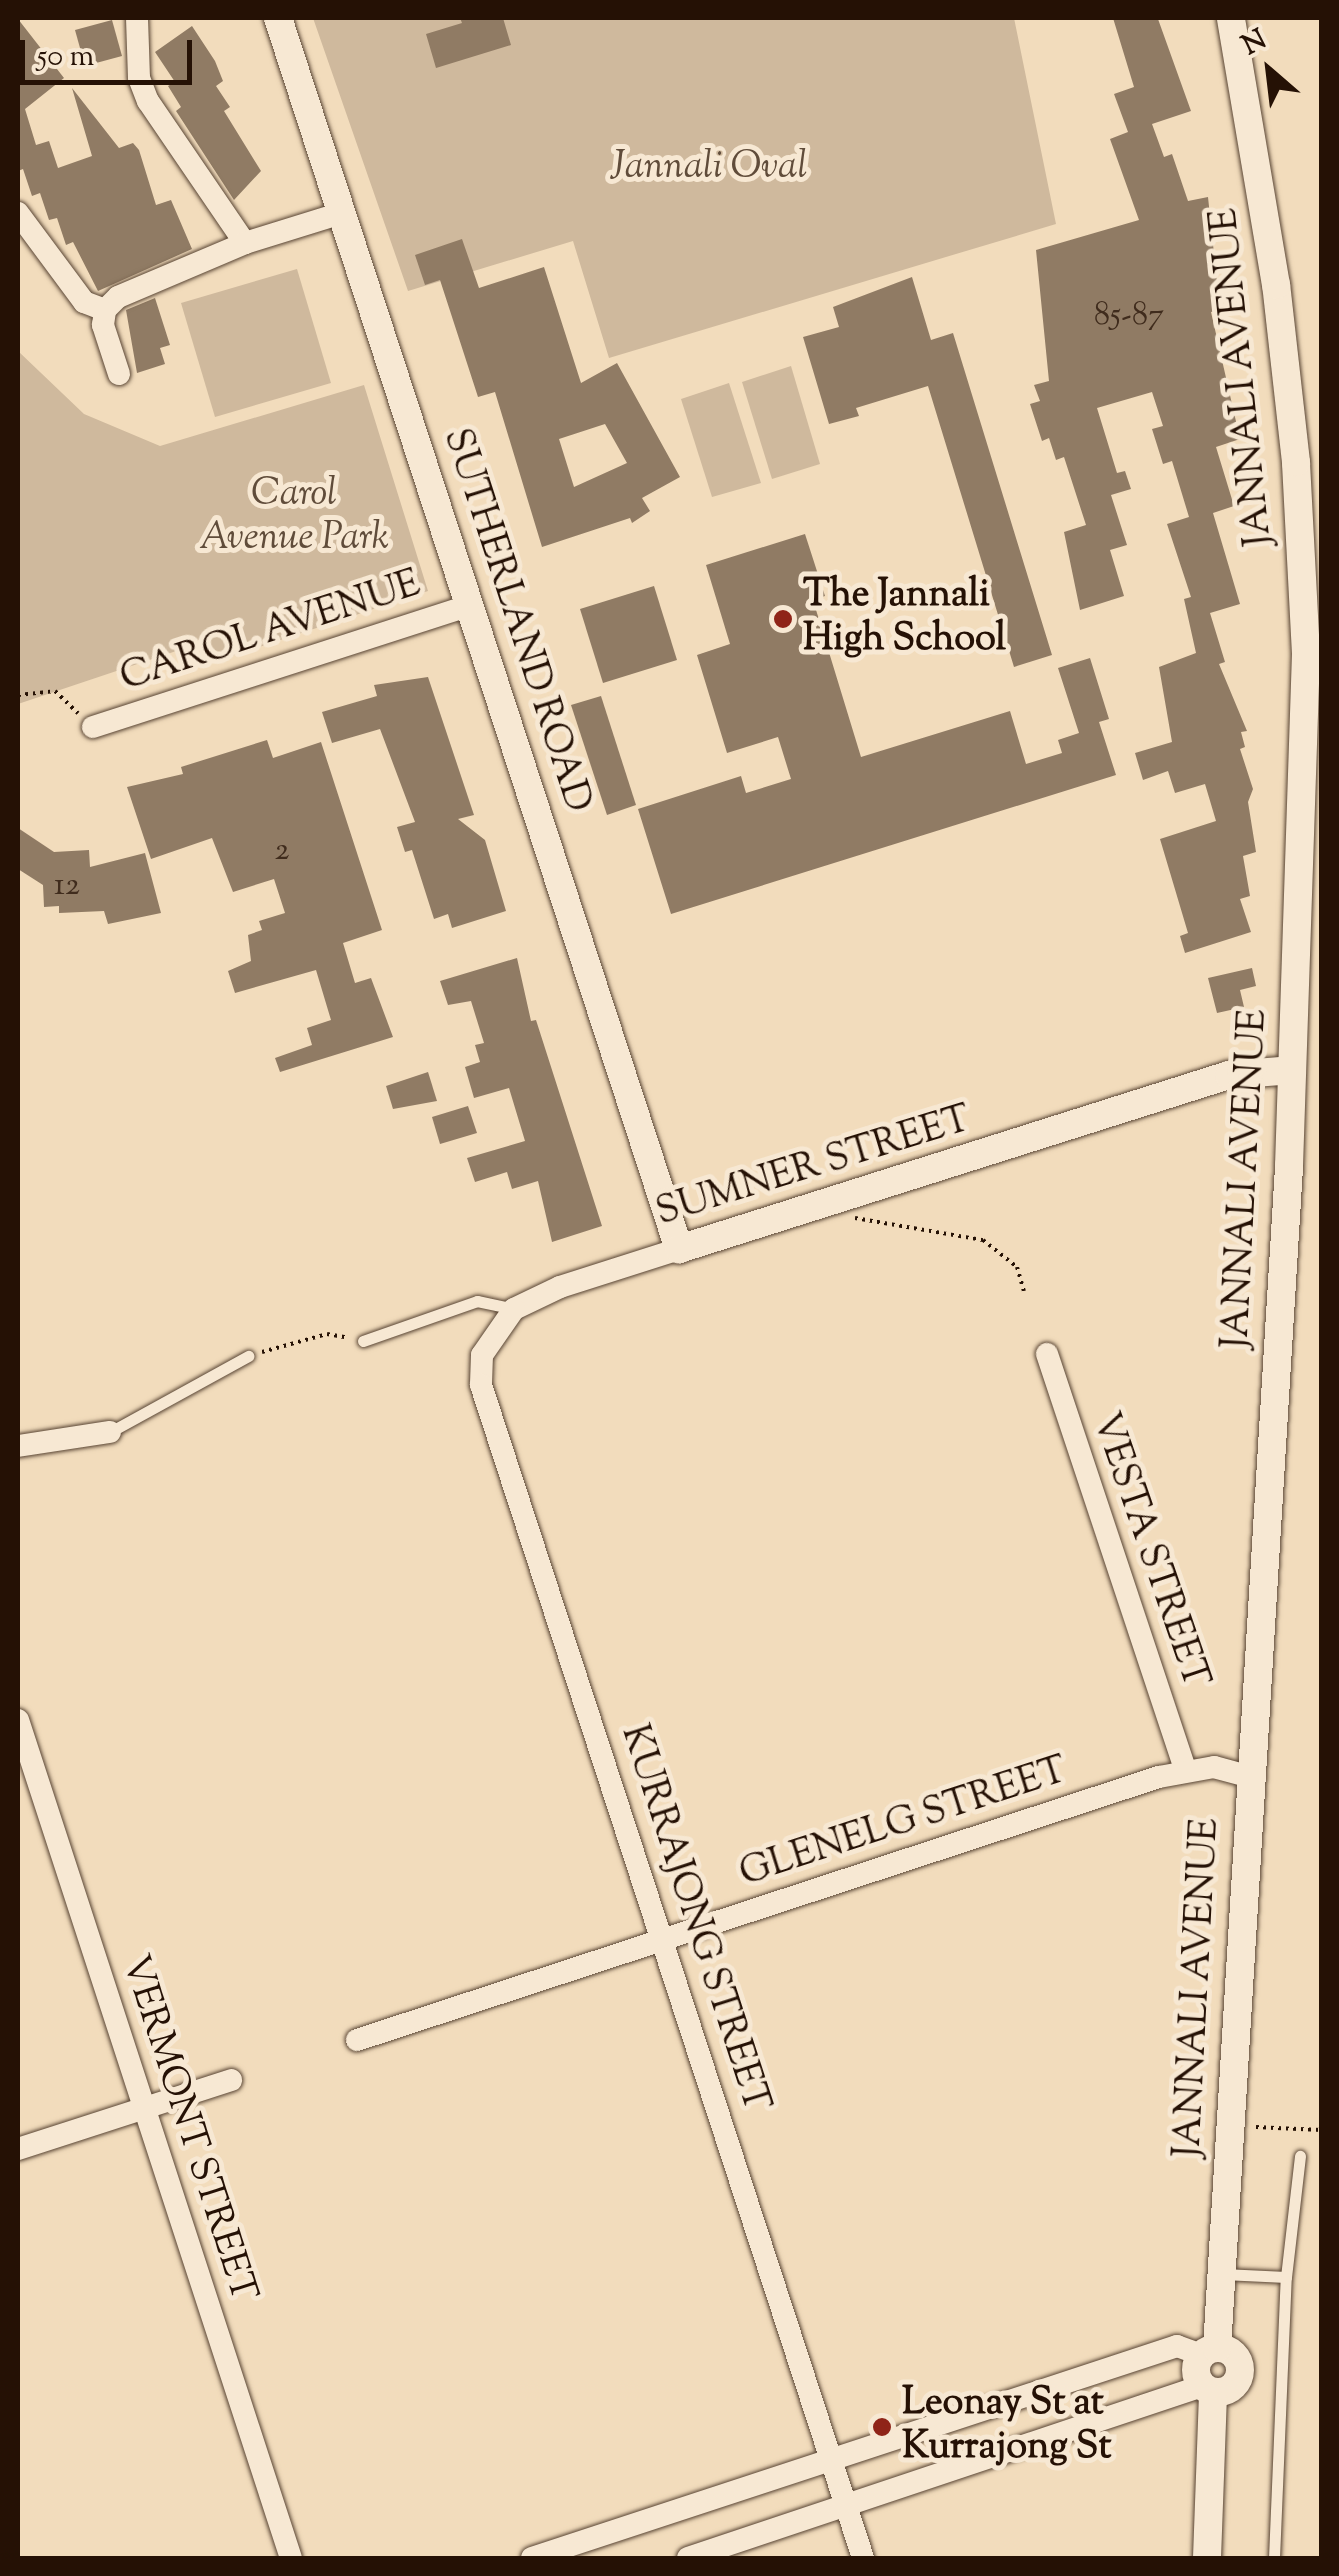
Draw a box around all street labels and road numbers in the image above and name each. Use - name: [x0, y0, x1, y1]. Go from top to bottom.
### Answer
- street label: JANNALI AVENUE: [1204, 206, 1284, 548]
- street label: SUTHERLAND ROAD: [431, 423, 599, 819]
- street label: CAROL AVENUE: [115, 563, 427, 703]
- street label: JANNALI AVENUE: [1215, 1008, 1279, 1350]
- street label: SUMNER STREET: [651, 1098, 977, 1238]
- street label: VESTA STREET: [1080, 1407, 1216, 1695]
- street label: KURRAJONG STREET: [609, 1720, 777, 2118]
- street label: GLENELG STREET: [735, 1750, 1073, 1898]
- street label: JANNALI AVENUE: [1167, 1817, 1231, 2159]
- street label: VERMONT STREET: [109, 1950, 265, 2308]

